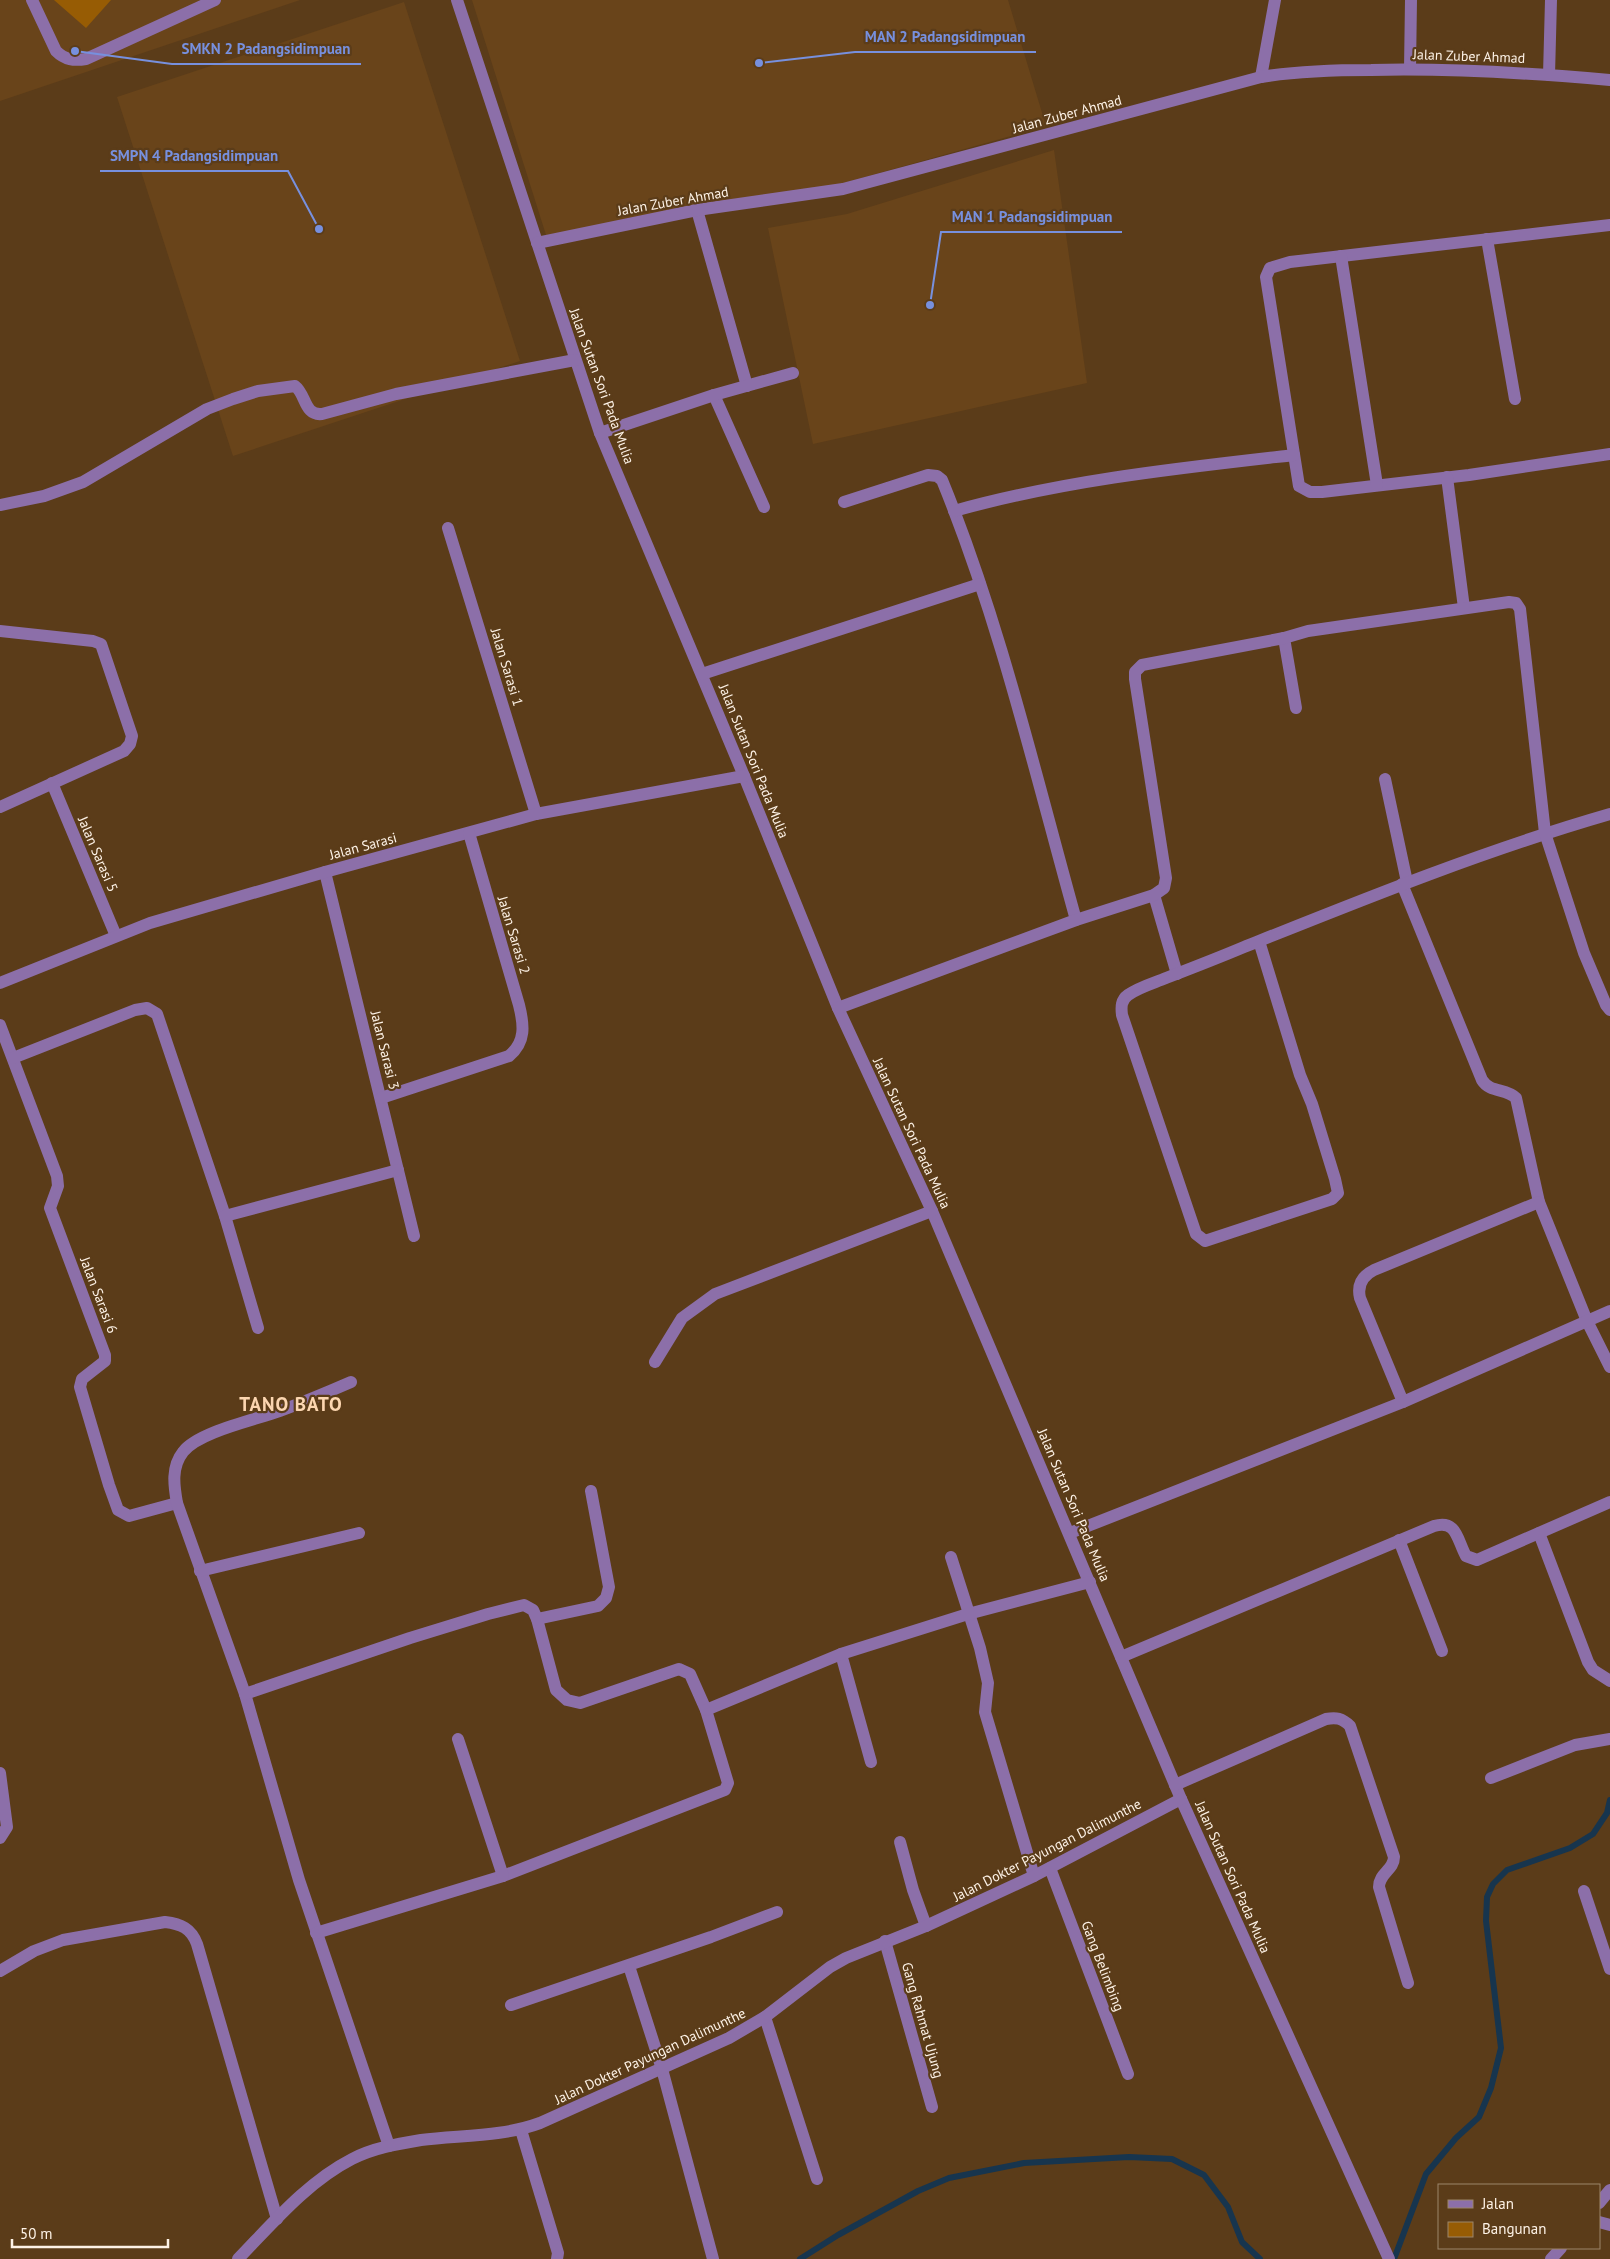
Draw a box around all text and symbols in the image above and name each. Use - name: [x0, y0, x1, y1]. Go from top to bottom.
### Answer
- callout: MAN 2 Padangsidimpuan: [855, 22, 1036, 52]
- text: MAN 2 Padangsidimpuan: [865, 27, 1025, 46]
- callout: SMKN 2 Padangsidimpuan: [172, 34, 361, 64]
- text: SMKN 2 Padangsidimpuan: [182, 39, 350, 58]
- street label: Jalan Zuber Ahmad: [1412, 45, 1525, 67]
- street label: Jalan Zuber Ahmad: [1009, 91, 1124, 138]
- callout: SMPN 4 Padangsidimpuan: [100, 141, 288, 171]
- text: SMPN 4 Padangsidimpuan: [110, 146, 278, 165]
- street label: Jalan Zuber Ahmad: [615, 182, 730, 220]
- callout: MAN 1 Padangsidimpuan: [941, 202, 1122, 232]
- text: MAN 1 Padangsidimpuan: [952, 207, 1112, 226]
- street label: Jalan Sutan Sori Pada Mulia: [565, 305, 639, 466]
- street label: Jalan Sarasi 1: [486, 625, 527, 708]
- street label: Jalan Sutan Sori Pada Mulia: [714, 680, 793, 841]
- street label: Jalan Sarasi 5: [74, 812, 122, 895]
- street label: Jalan Sarasi: [326, 828, 399, 864]
- street label: Jalan Sarasi 2: [493, 893, 534, 976]
- street label: Jalan Sarasi 3: [366, 1008, 403, 1091]
- street label: Jalan Sutan Sori Pada Mulia: [869, 1054, 955, 1211]
- street label: Jalan Sarasi 6: [76, 1253, 122, 1336]
- district label: TANO BATO: [239, 1392, 343, 1416]
- street label: Jalan Sutan Sori Pada Mulia: [1033, 1425, 1114, 1584]
- street label: Jalan Dokter Payungan Dalimunthe: [949, 1795, 1144, 1906]
- street label: Jalan Sutan Sori Pada Mulia: [1191, 1797, 1275, 1956]
- street label: Gang Belimbing: [1077, 1918, 1129, 2014]
- street label: Gang Rahmat Ujung: [898, 1960, 948, 2080]
- street label: Jalan Dokter Payungan Dalimunthe: [551, 2004, 748, 2109]
- legend: [1438, 2184, 1600, 2249]
- text: Jalan: [1481, 2194, 1514, 2213]
- scale bar: [12, 2216, 169, 2248]
- text: Bangunan: [1482, 2219, 1546, 2238]
- text: 50 m: [20, 2224, 53, 2243]

